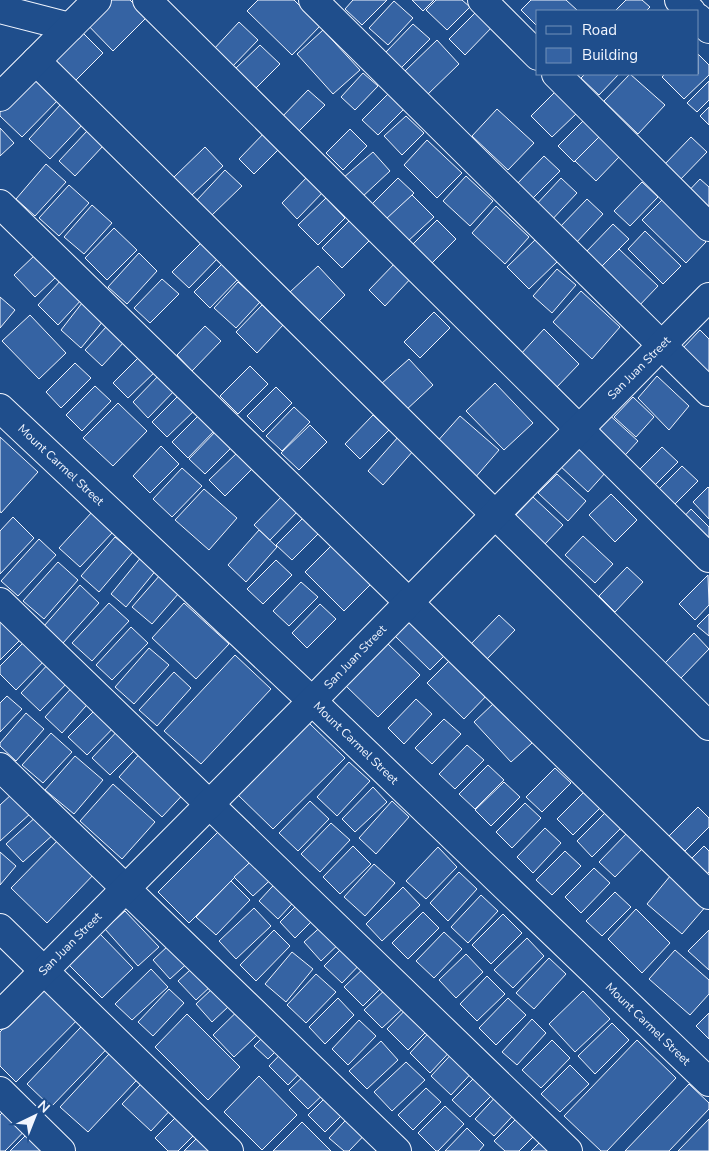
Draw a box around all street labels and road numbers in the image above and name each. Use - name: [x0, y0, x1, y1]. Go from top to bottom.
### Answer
- street label: San Juan Street: [604, 332, 675, 403]
- street label: Mount Carmel Street: [14, 421, 108, 510]
- street label: San Juan Street: [320, 621, 390, 693]
- street label: Mount Carmel Street: [310, 698, 403, 788]
- street label: San Juan Street: [35, 908, 106, 979]
- street label: Mount Carmel Street: [602, 979, 695, 1069]

